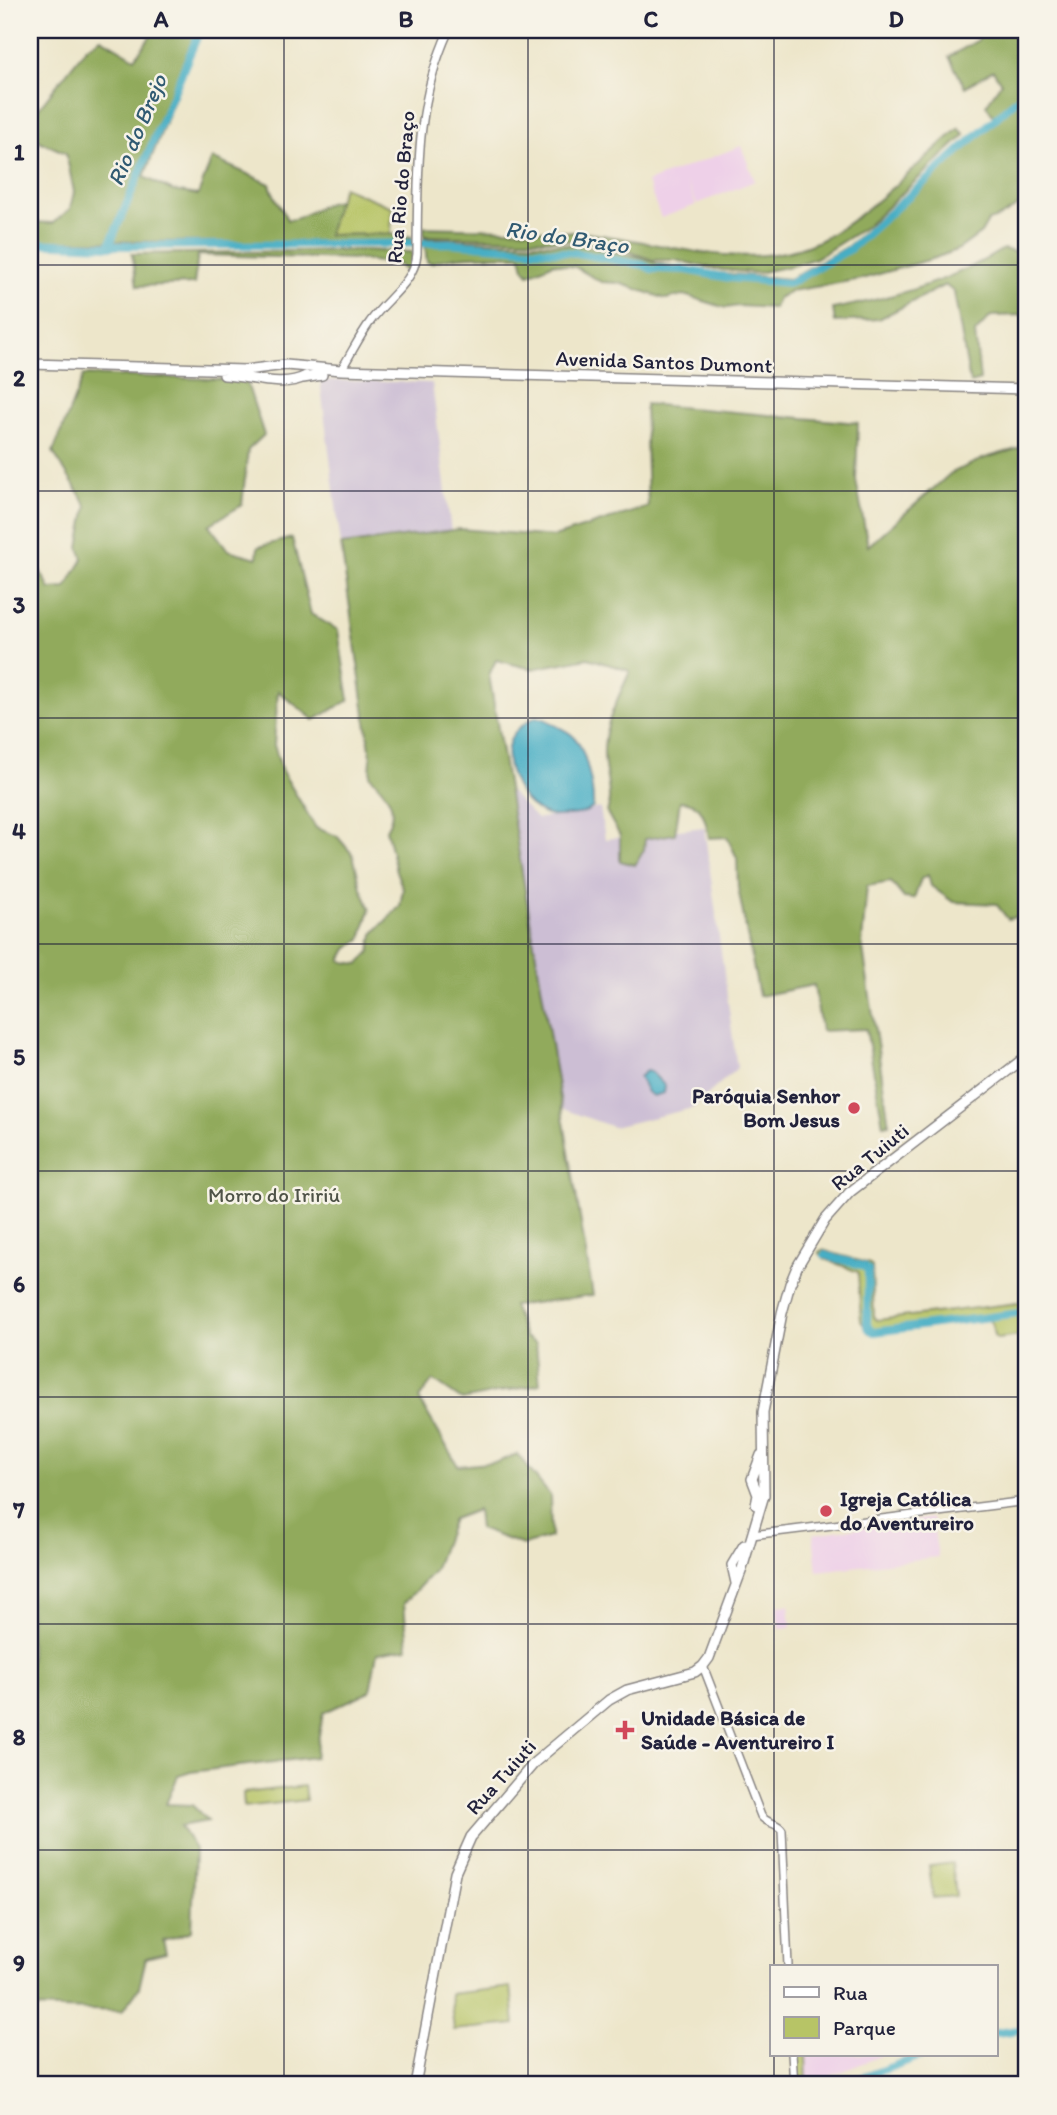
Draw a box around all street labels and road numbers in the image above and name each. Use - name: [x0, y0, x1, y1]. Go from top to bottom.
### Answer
- street label: Rua Rio do Braço: [381, 110, 420, 264]
- street label: Avenida Santos Dumont: [555, 345, 773, 378]
- street label: Rua Tuiuti: [826, 1118, 914, 1196]
- street label: Rua Tuiuti: [460, 1734, 541, 1820]

